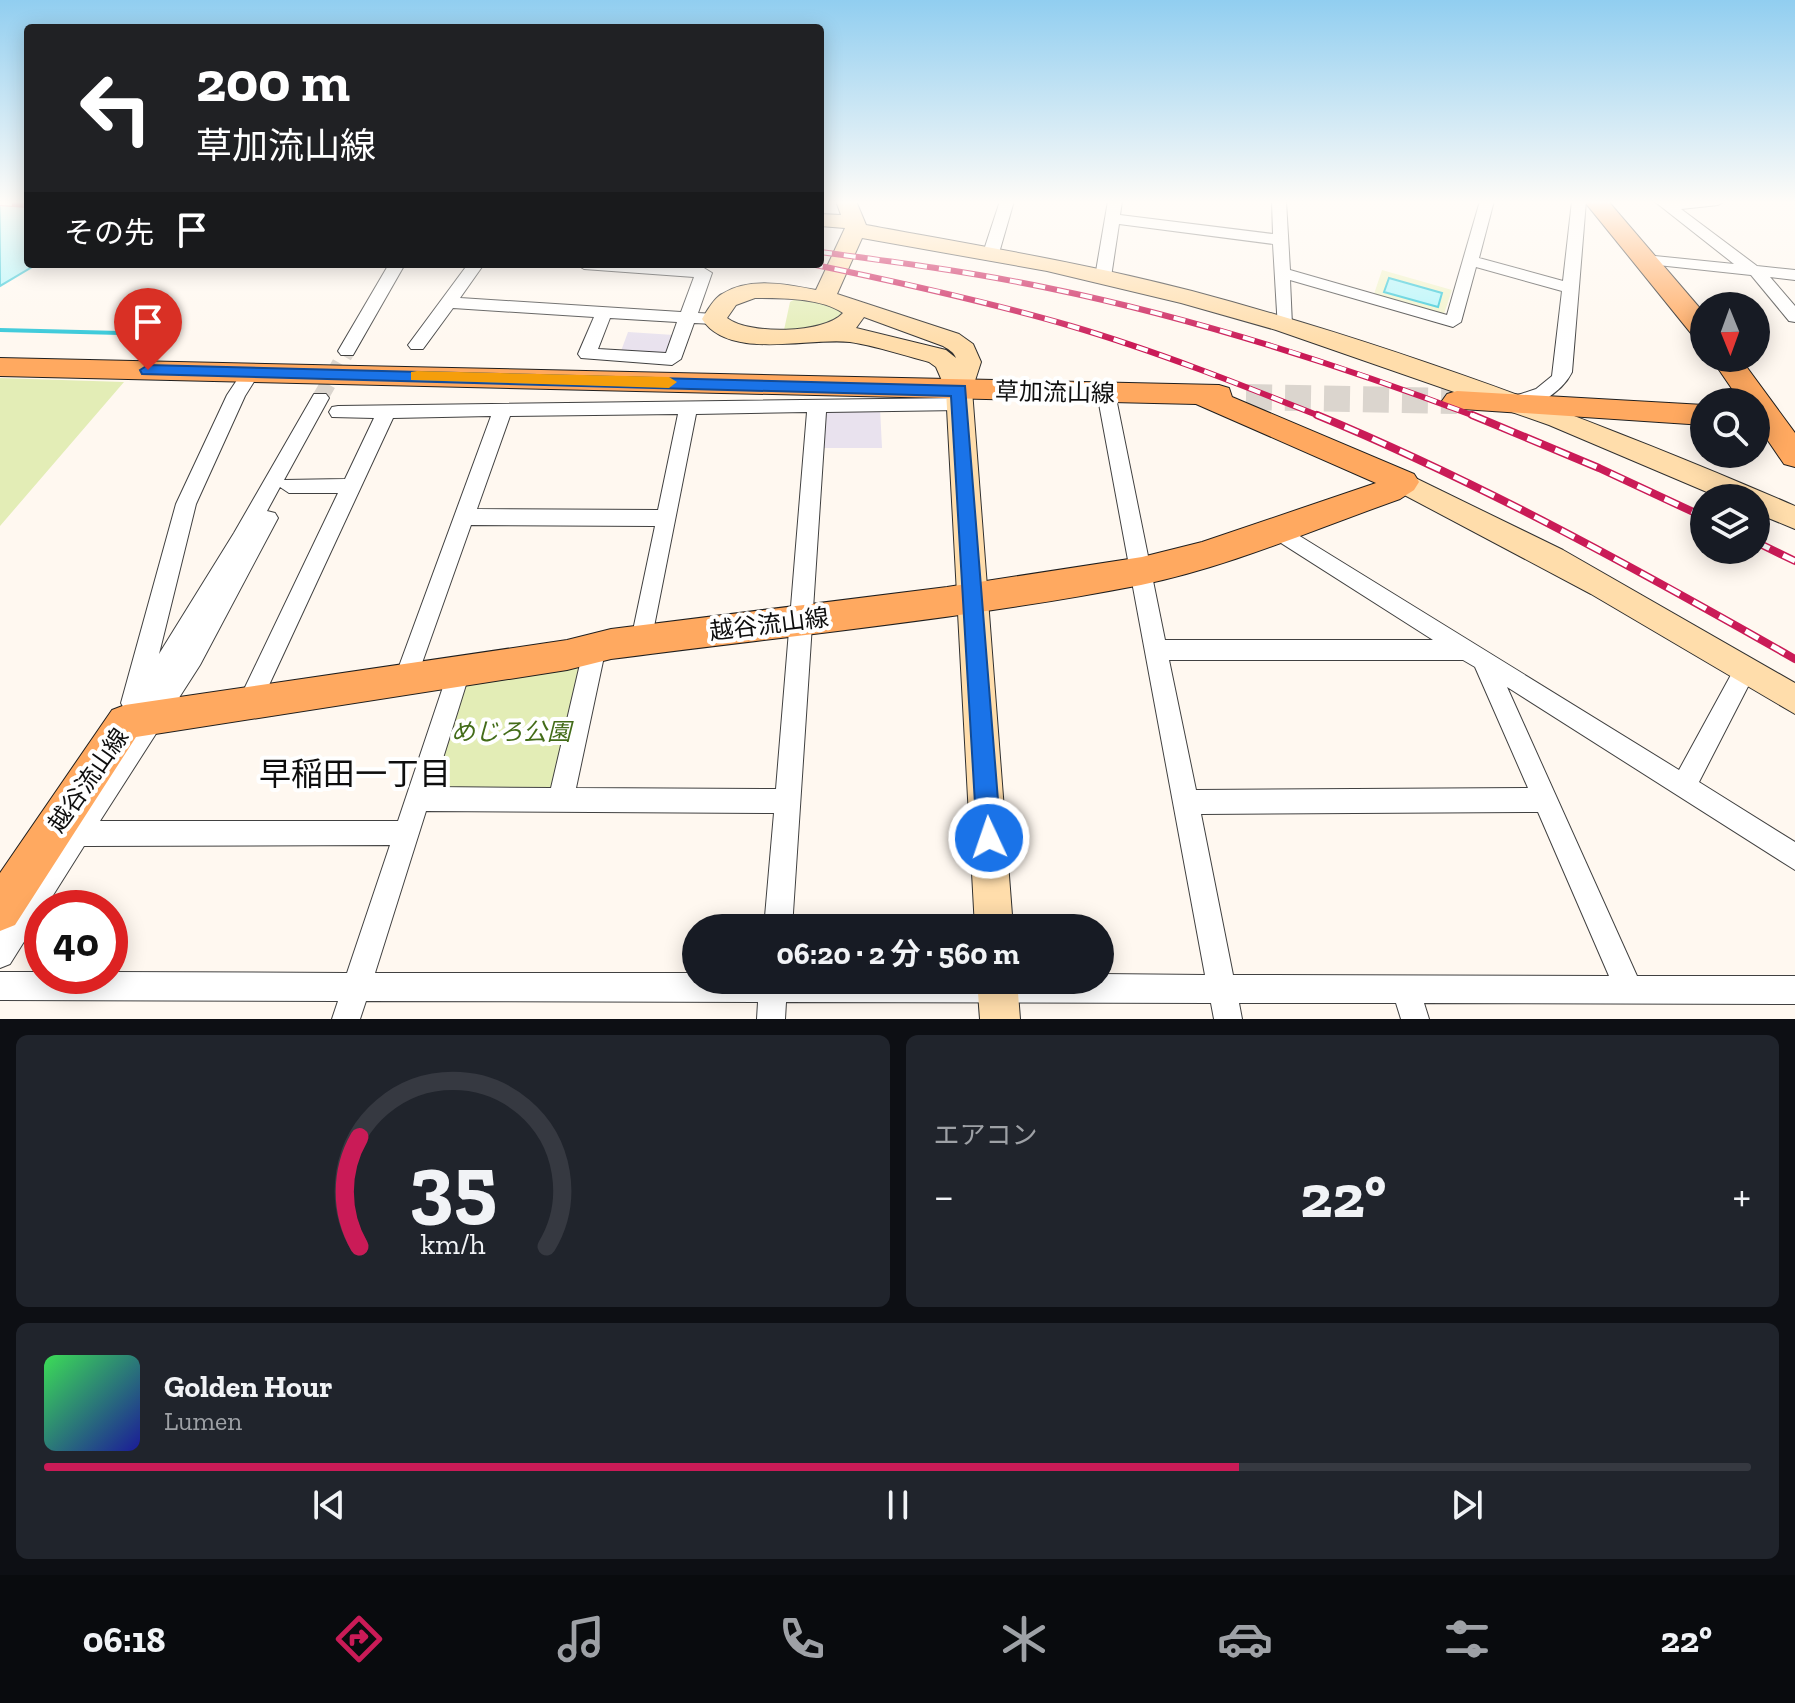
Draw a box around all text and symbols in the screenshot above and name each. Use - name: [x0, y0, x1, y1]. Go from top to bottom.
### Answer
- text: 200 m: [196, 48, 350, 115]
- icon: left: [64, 56, 168, 160]
- text: 草加流山線: [196, 124, 376, 167]
- icon: arrive: [170, 208, 214, 252]
- text: その先: [64, 215, 154, 251]
- pin: [114, 288, 182, 370]
- north arrow: [1690, 292, 1770, 372]
- map controls: [1690, 292, 1770, 564]
- icon: arrive: [126, 300, 170, 344]
- street label: 草加流山線: [995, 376, 1115, 408]
- button: search: [1690, 388, 1770, 468]
- button: layers: [1690, 484, 1770, 564]
- street label: 越谷流山線: [708, 602, 830, 646]
- park label: めじろ公園: [451, 717, 574, 746]
- street label: 越谷流山線: [42, 723, 134, 837]
- district label: 早稲田一丁目: [259, 755, 451, 793]
- position arrow: [947, 796, 1031, 880]
- speed limit sign: 40: [24, 890, 128, 994]
- text: 06:20 · 2 分 · 560 m: [776, 936, 1020, 972]
- text: エアコン: [934, 1119, 1038, 1151]
- text: 35: [409, 1134, 497, 1234]
- text: 22°: [1300, 1160, 1386, 1232]
- text: −: [934, 1169, 954, 1222]
- text: +: [1732, 1169, 1751, 1222]
- text: km/h: [420, 1227, 485, 1261]
- text: Golden Hour: [164, 1369, 332, 1405]
- text: Lumen: [164, 1405, 242, 1437]
- icon: previous: [307, 1483, 351, 1527]
- icon: pause: [876, 1483, 920, 1527]
- icon: next: [1445, 1483, 1489, 1527]
- icon: directions: [331, 1611, 387, 1667]
- icon: music: [553, 1611, 609, 1667]
- icon: phone: [774, 1611, 830, 1667]
- icon: climate: [996, 1611, 1052, 1667]
- icon: car: [1217, 1611, 1273, 1667]
- icon: filters: [1439, 1611, 1495, 1667]
- text: 06:18: [83, 1618, 166, 1661]
- text: 22°: [1660, 1618, 1712, 1661]

